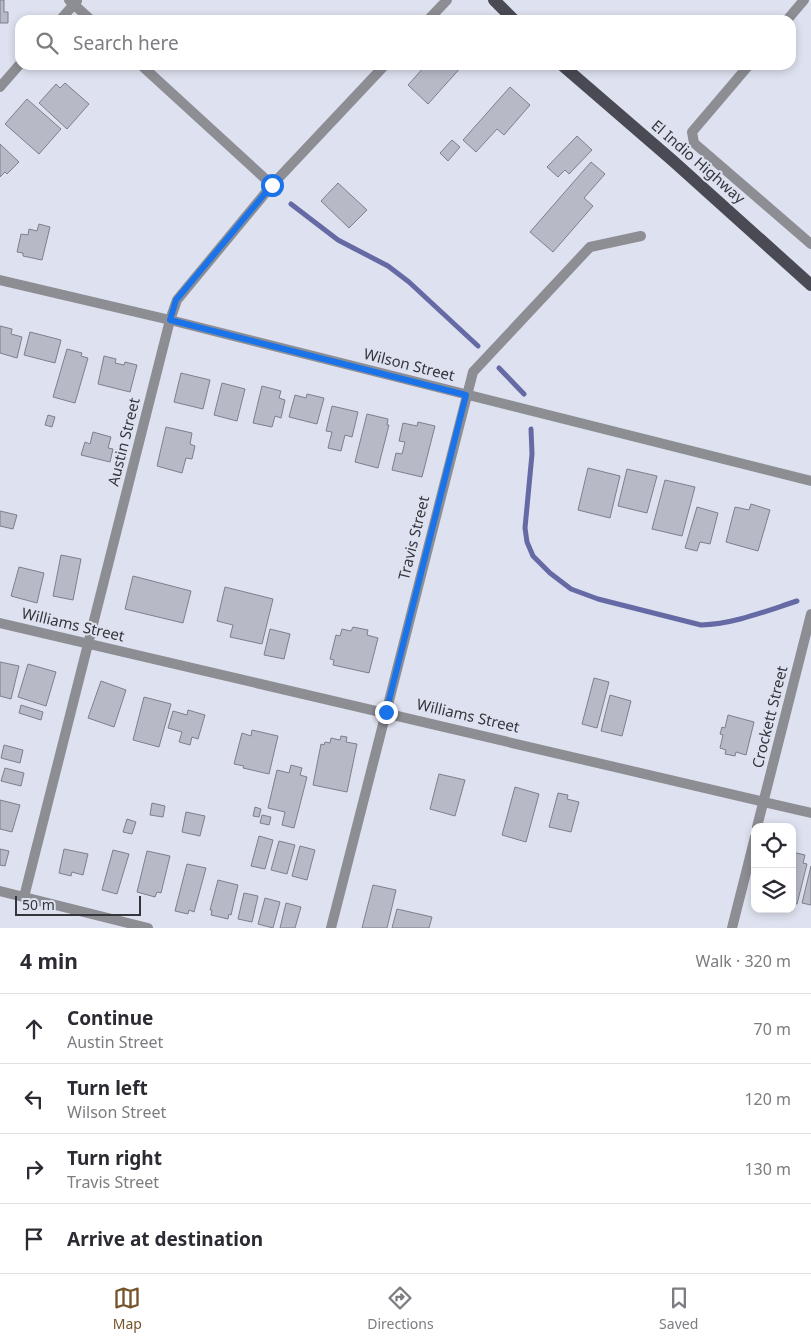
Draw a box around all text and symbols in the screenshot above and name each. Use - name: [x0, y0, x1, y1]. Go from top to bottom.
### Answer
- search box: [15, 15, 796, 70]
- icon: search: [33, 29, 61, 57]
- text: Search here: [73, 30, 179, 56]
- street label: El Indio Highway: [648, 115, 750, 208]
- route start: [261, 174, 284, 197]
- street label: Wilson Street: [362, 343, 457, 385]
- street label: Austin Street: [102, 395, 144, 488]
- street label: Travis Street: [393, 493, 433, 582]
- street label: Williams Street: [20, 602, 127, 646]
- street label: Crockett Street: [747, 663, 792, 770]
- street label: Williams Street: [415, 693, 522, 737]
- route end: [375, 701, 398, 724]
- map controls: [751, 823, 796, 913]
- button: locate: [751, 823, 796, 868]
- button: layers: [751, 868, 796, 913]
- scale bar: [15, 893, 141, 916]
- text: 50 m: [22, 895, 55, 914]
- text: 4 min: [20, 947, 78, 975]
- text: Walk · 320 m: [696, 950, 791, 972]
- text: Continue: [67, 1005, 153, 1031]
- icon: ahead: [20, 1015, 48, 1043]
- text: 70 m: [754, 1018, 791, 1040]
- text: Austin Street: [67, 1031, 163, 1053]
- text: Turn left: [67, 1075, 148, 1101]
- icon: left: [20, 1085, 48, 1113]
- text: 120 m: [744, 1088, 791, 1110]
- text: Wilson Street: [67, 1101, 166, 1123]
- text: Turn right: [67, 1145, 162, 1171]
- icon: right: [20, 1155, 48, 1183]
- text: 130 m: [744, 1158, 791, 1180]
- text: Travis Street: [67, 1171, 159, 1193]
- icon: arrive: [20, 1225, 48, 1253]
- text: Arrive at destination: [67, 1226, 263, 1252]
- tab: Map: [113, 1284, 142, 1333]
- tab: Directions: [367, 1284, 434, 1333]
- tab: Saved: [659, 1284, 698, 1333]

